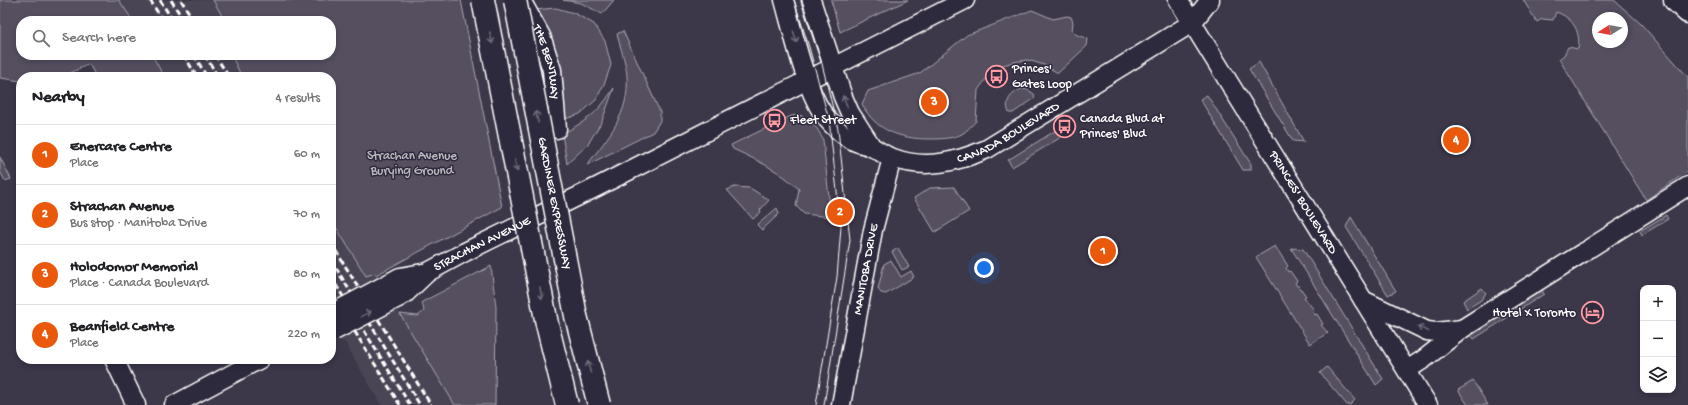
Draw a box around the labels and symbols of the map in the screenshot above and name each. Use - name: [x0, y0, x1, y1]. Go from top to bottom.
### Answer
- north arrow: [1592, 12, 1628, 48]
- street label: THE BENTWAY: [528, 21, 562, 100]
- one-way arrow: [487, 31, 495, 44]
- one-way arrow: [792, 31, 799, 44]
- place label: Princes' Gates Loop: [1011, 62, 1073, 92]
- bus stop icon: Princes' Gates Loop: [983, 63, 1009, 89]
- pin: 3: [921, 87, 947, 117]
- one-way arrow: [841, 96, 849, 108]
- street label: CANADA BOULEVARD: [955, 98, 1063, 167]
- bus stop icon: Fleet Street: [762, 107, 788, 133]
- one-way arrow: [533, 110, 541, 123]
- place label: Canada Blvd at Princes' Blvd: [1079, 112, 1166, 142]
- place label: Fleet Street: [789, 113, 858, 128]
- bus stop icon: Canada Blvd at Princes' Blvd: [1052, 113, 1078, 139]
- pin: 4: [1443, 125, 1469, 155]
- street label: GARDINER EXPRESSWAY: [534, 136, 574, 271]
- street label: PRINCES' BOULEVARD: [1265, 147, 1341, 257]
- park label: Strachan Avenue Burying Ground: [367, 149, 457, 179]
- one-way arrow: [512, 159, 520, 172]
- pin: 2: [827, 197, 853, 227]
- street label: STRACHAN AVENUE: [431, 213, 534, 275]
- street label: MANITOBA DRIVE: [850, 221, 882, 316]
- pin: 1: [1090, 236, 1116, 266]
- your location: [974, 258, 994, 278]
- one-way arrow: [537, 287, 545, 300]
- hotel icon: Hotel X Toronto: [1579, 300, 1605, 326]
- place label: Hotel X Toronto: [1493, 306, 1576, 321]
- one-way arrow: [360, 310, 372, 317]
- one-way arrow: [1418, 325, 1430, 333]
- one-way arrow: [585, 361, 592, 374]

